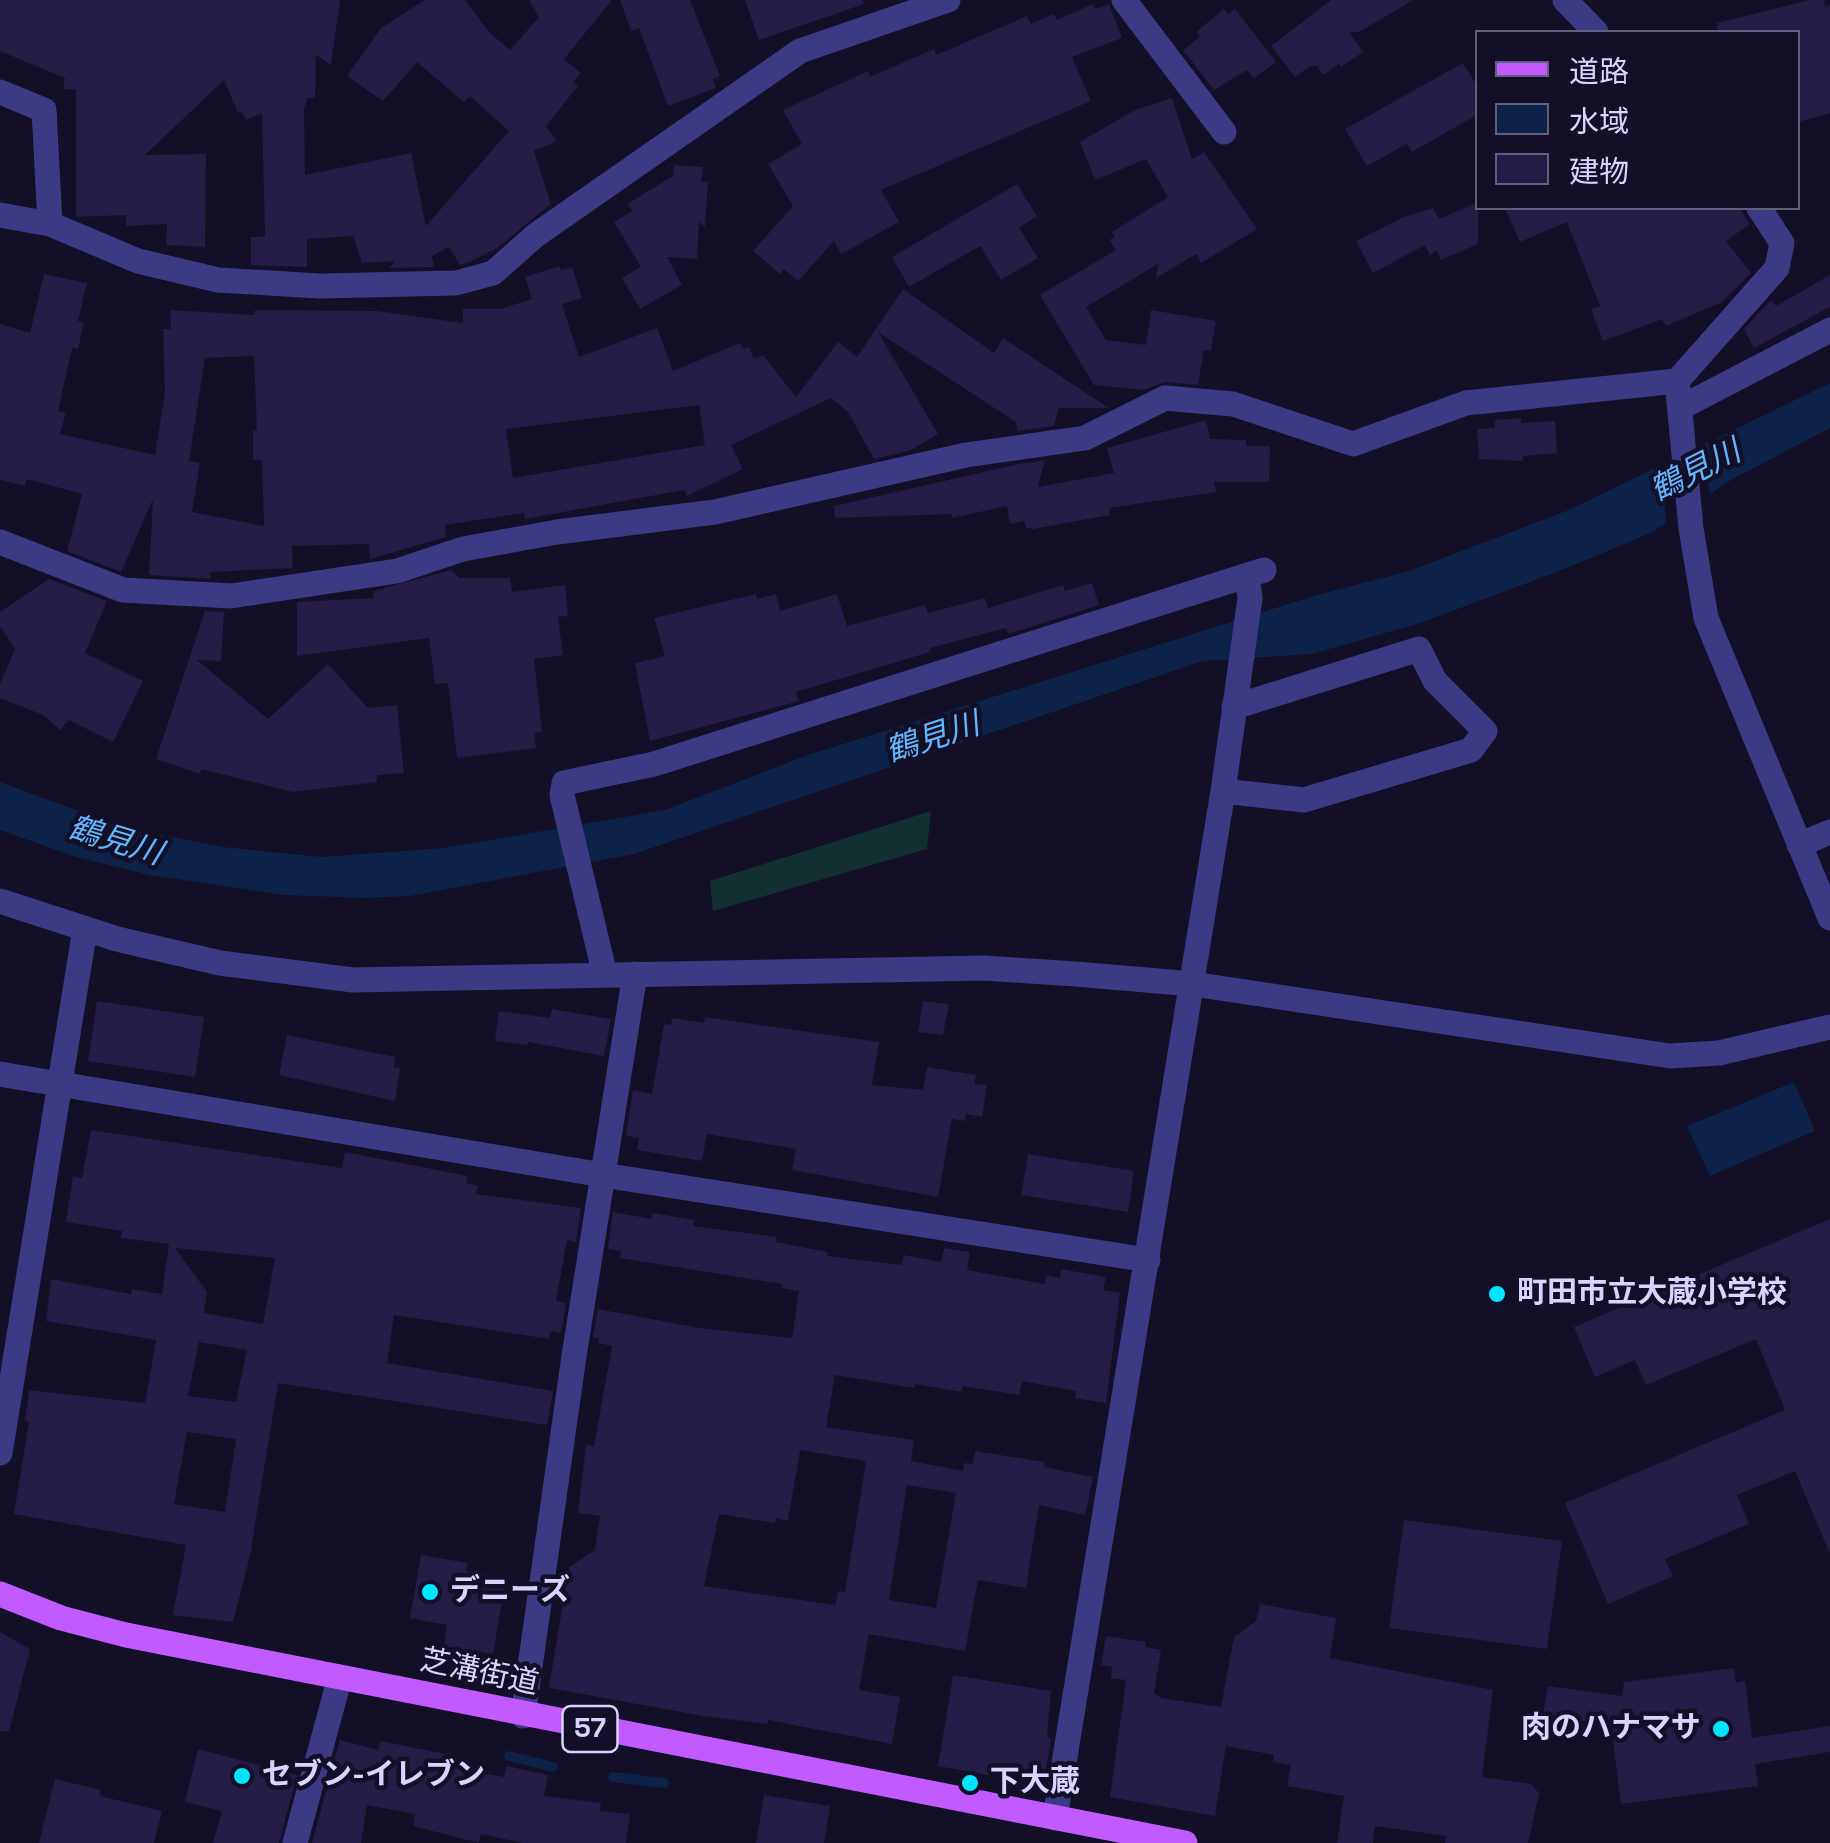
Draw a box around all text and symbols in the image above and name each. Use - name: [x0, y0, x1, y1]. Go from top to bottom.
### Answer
- legend: [1475, 30, 1800, 210]
- text: 道路: [1569, 52, 1629, 91]
- text: 水域: [1569, 102, 1629, 141]
- text: 建物: [1569, 152, 1629, 191]
- water label: 鶴見川: [1645, 433, 1747, 511]
- water label: 鶴見川: [881, 706, 985, 772]
- water label: 鶴見川: [63, 810, 167, 874]
- place label: 町田市立大蔵小学校: [1517, 1276, 1787, 1312]
- marker: 町田市立大蔵小学校: [1486, 1283, 1508, 1305]
- place label: デニーズ: [450, 1574, 570, 1610]
- marker: デニーズ: [419, 1581, 441, 1603]
- street label: 芝溝街道: [417, 1643, 541, 1703]
- road number: 57: [562, 1706, 618, 1752]
- place label: 肉のハナマサ: [1521, 1711, 1701, 1747]
- marker: 肉のハナマサ: [1710, 1718, 1732, 1740]
- place label: セブン-イレブン: [262, 1758, 485, 1794]
- marker: セブン-イレブン: [231, 1765, 253, 1787]
- place label: 下大蔵: [990, 1765, 1080, 1801]
- marker: 下大蔵: [959, 1772, 981, 1794]

